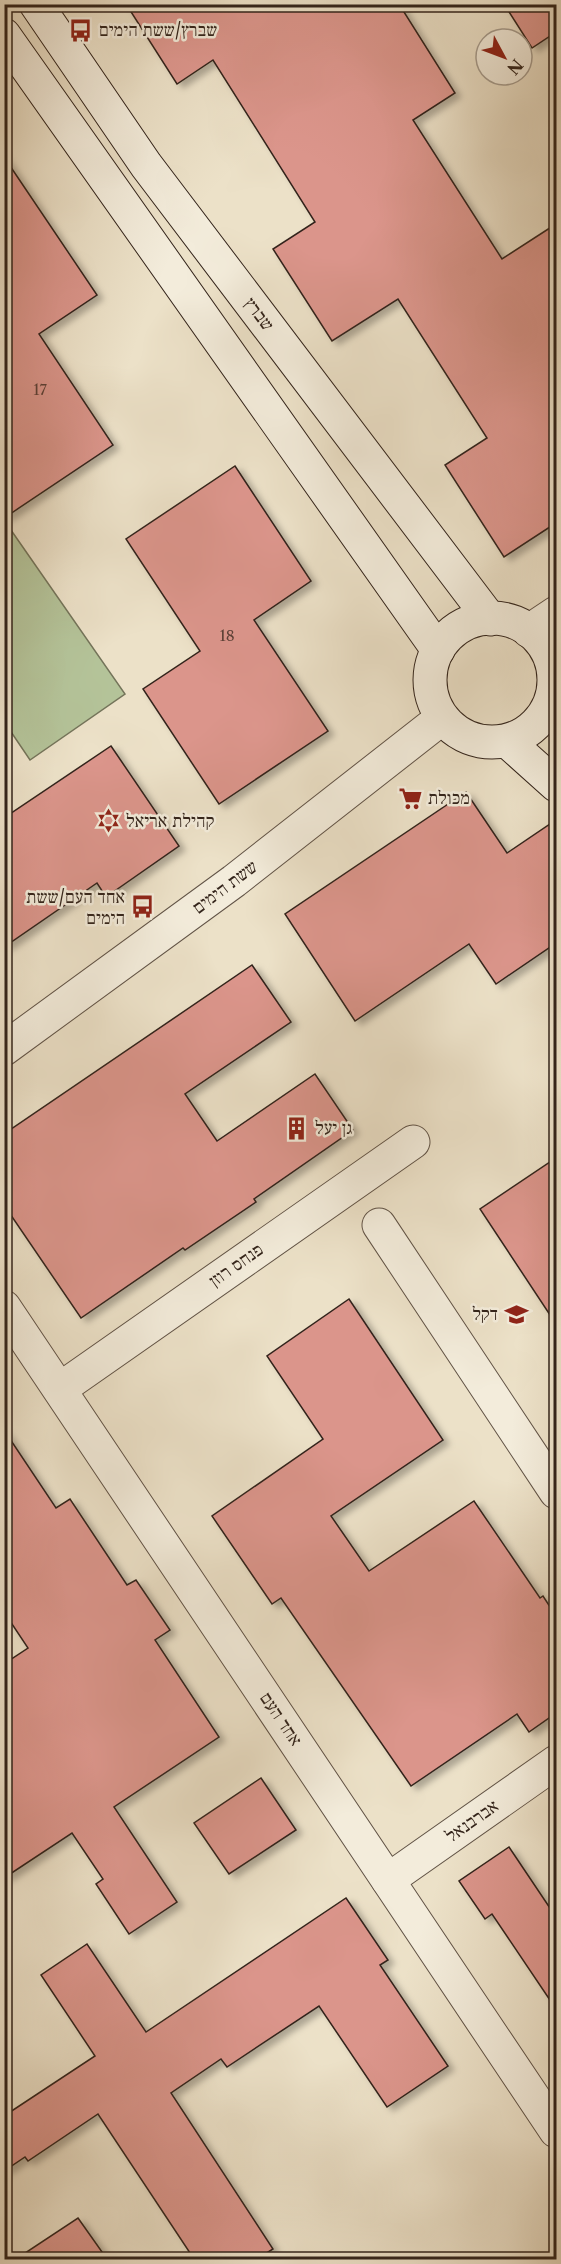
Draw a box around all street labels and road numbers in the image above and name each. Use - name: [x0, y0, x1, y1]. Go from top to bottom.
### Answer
- street label: שברץ: [239, 293, 279, 335]
- street label: ששת הימים: [188, 855, 262, 919]
- street label: פנחס רוזן: [205, 1238, 267, 1292]
- street label: אחד העם: [255, 1688, 307, 1750]
- street label: אברבנאל: [441, 1795, 503, 1847]

